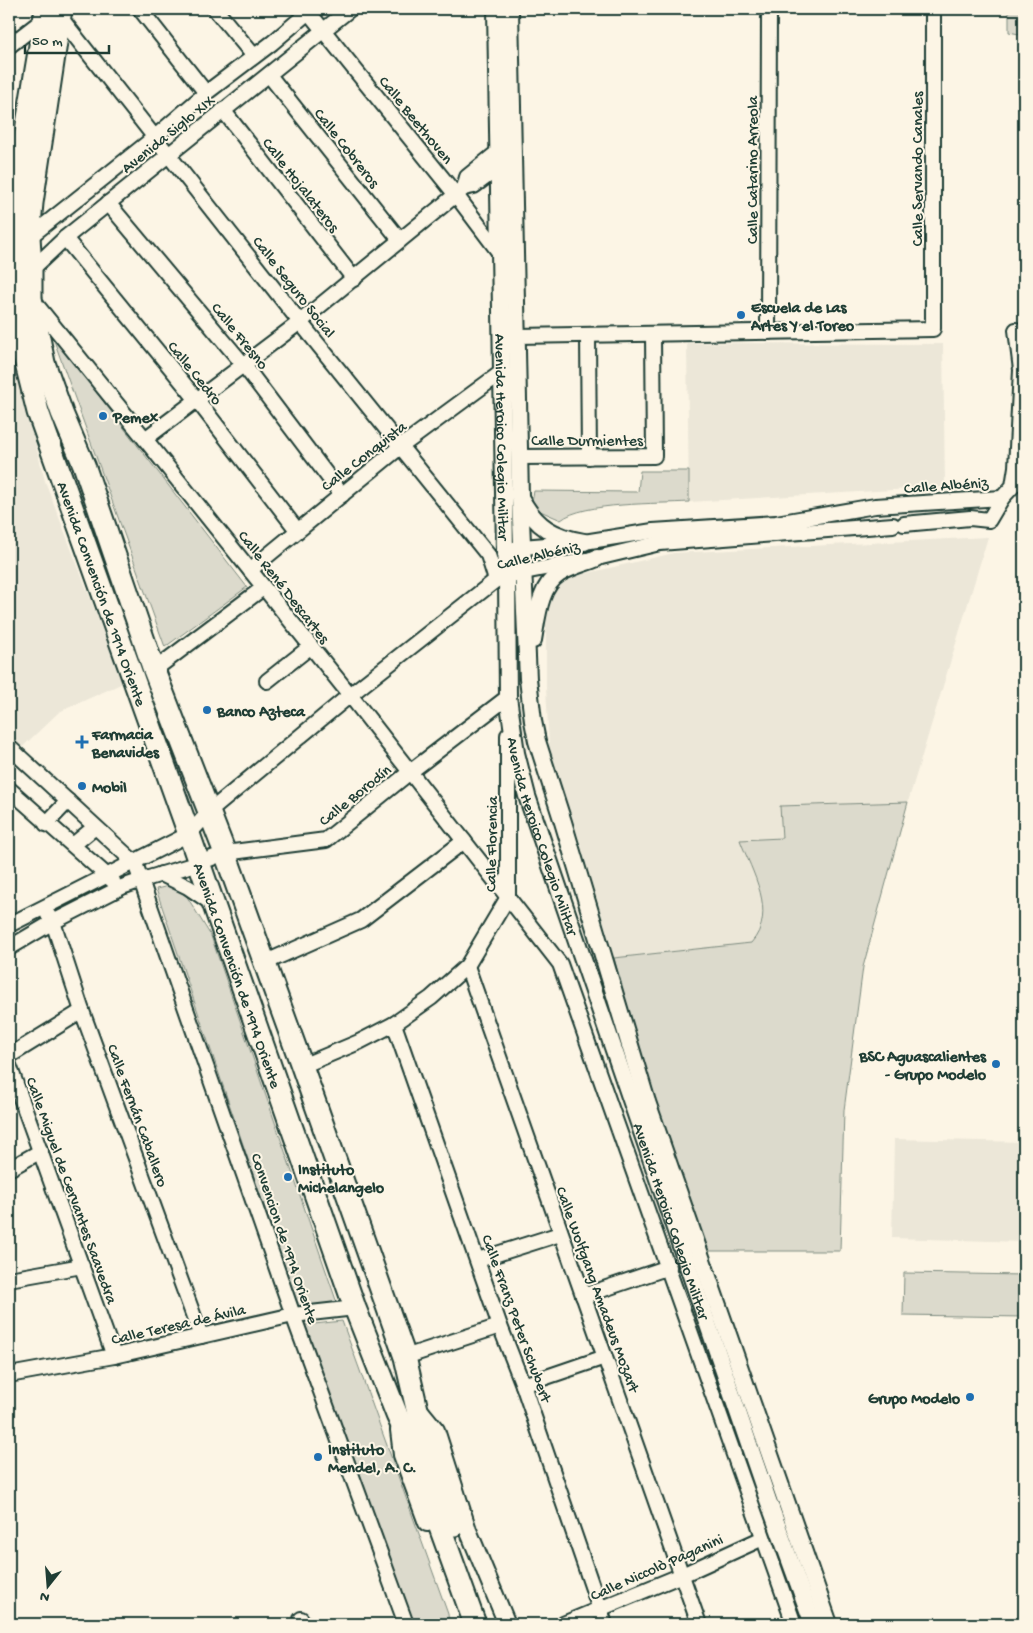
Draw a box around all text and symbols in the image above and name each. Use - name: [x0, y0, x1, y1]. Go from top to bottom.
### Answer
- scale bar: [25, 22, 109, 54]
- text: 50 m: [32, 33, 63, 51]
- street label: Calle Beethoven: [373, 73, 456, 169]
- street label: Calle Servando Canales: [910, 91, 929, 246]
- street label: Avenida Siglo XIX: [119, 92, 220, 179]
- street label: Calle Catarino Arreola: [745, 95, 764, 244]
- street label: Calle Cobreros: [308, 106, 383, 194]
- street label: Calle Hojalateros: [256, 135, 343, 238]
- street label: Calle Seguro Social: [247, 234, 338, 343]
- street label: Calle Fresno: [206, 300, 271, 374]
- place label: Escuela de Las Artes Y el Toreo: [750, 300, 855, 337]
- marker: Escuela de Las Artes Y el Toreo: [735, 309, 747, 321]
- street label: Avenida Heroico Colegio Militar: [488, 334, 511, 542]
- street label: Calle Cedro: [162, 338, 225, 410]
- marker: Pemex: [97, 410, 109, 422]
- place label: Pemex: [112, 410, 159, 429]
- street label: Calle Conquista: [319, 418, 412, 497]
- street label: Calle Durmientes: [531, 433, 644, 452]
- street label: Calle Albéniz: [903, 475, 990, 500]
- street label: Avenida Convención de 1914 Oriente: [51, 480, 149, 710]
- street label: Calle René Descartes: [232, 528, 333, 649]
- street label: Calle Albéniz: [496, 538, 583, 576]
- marker: Banco Azteca: [201, 704, 213, 716]
- place label: Banco Azteca: [216, 704, 306, 723]
- place label: Farmacia Benavides: [91, 727, 160, 764]
- marker: Farmacia Benavides: [76, 736, 88, 748]
- street label: Avenida Heroico Colegio Militar: [501, 736, 580, 940]
- street label: Calle Borodín: [316, 762, 397, 832]
- marker: Mobil: [76, 780, 88, 792]
- place label: Mobil: [92, 780, 127, 799]
- street label: Calle Florencia: [483, 795, 504, 892]
- street label: Avenida Convención de 1914 Oriente: [187, 861, 284, 1092]
- street label: Calle Fernán Caballero: [101, 1042, 170, 1190]
- place label: BSC Aguascalientes - Grupo Modelo: [858, 1049, 987, 1086]
- marker: BSC Aguascalientes - Grupo Modelo: [990, 1058, 1002, 1070]
- street label: Calle Miguel de Cervantes Saavedra: [20, 1075, 120, 1308]
- street label: Avenida Heroico Colegio Militar: [627, 1121, 712, 1324]
- street label: Convencion de 1914 Oriente: [245, 1151, 321, 1328]
- place label: Instituto Michelangelo: [298, 1162, 385, 1199]
- marker: Instituto Michelangelo: [282, 1171, 294, 1183]
- street label: Calle Wolfgang Amadeus Mozart: [550, 1185, 642, 1397]
- street label: Calle Franz Peter Schubert: [476, 1233, 554, 1407]
- street label: Calle Teresa de Ávila: [110, 1300, 249, 1351]
- place label: Grupo Modelo: [868, 1391, 961, 1410]
- marker: Grupo Modelo: [964, 1391, 976, 1403]
- place label: Instituto Mendel, A. C.: [328, 1442, 417, 1479]
- marker: Instituto Mendel, A. C.: [312, 1451, 324, 1463]
- street label: Calle Niccolò Paganini: [588, 1531, 727, 1607]
- north arrow: [22, 1560, 72, 1610]
- text: N: [38, 1587, 52, 1606]

